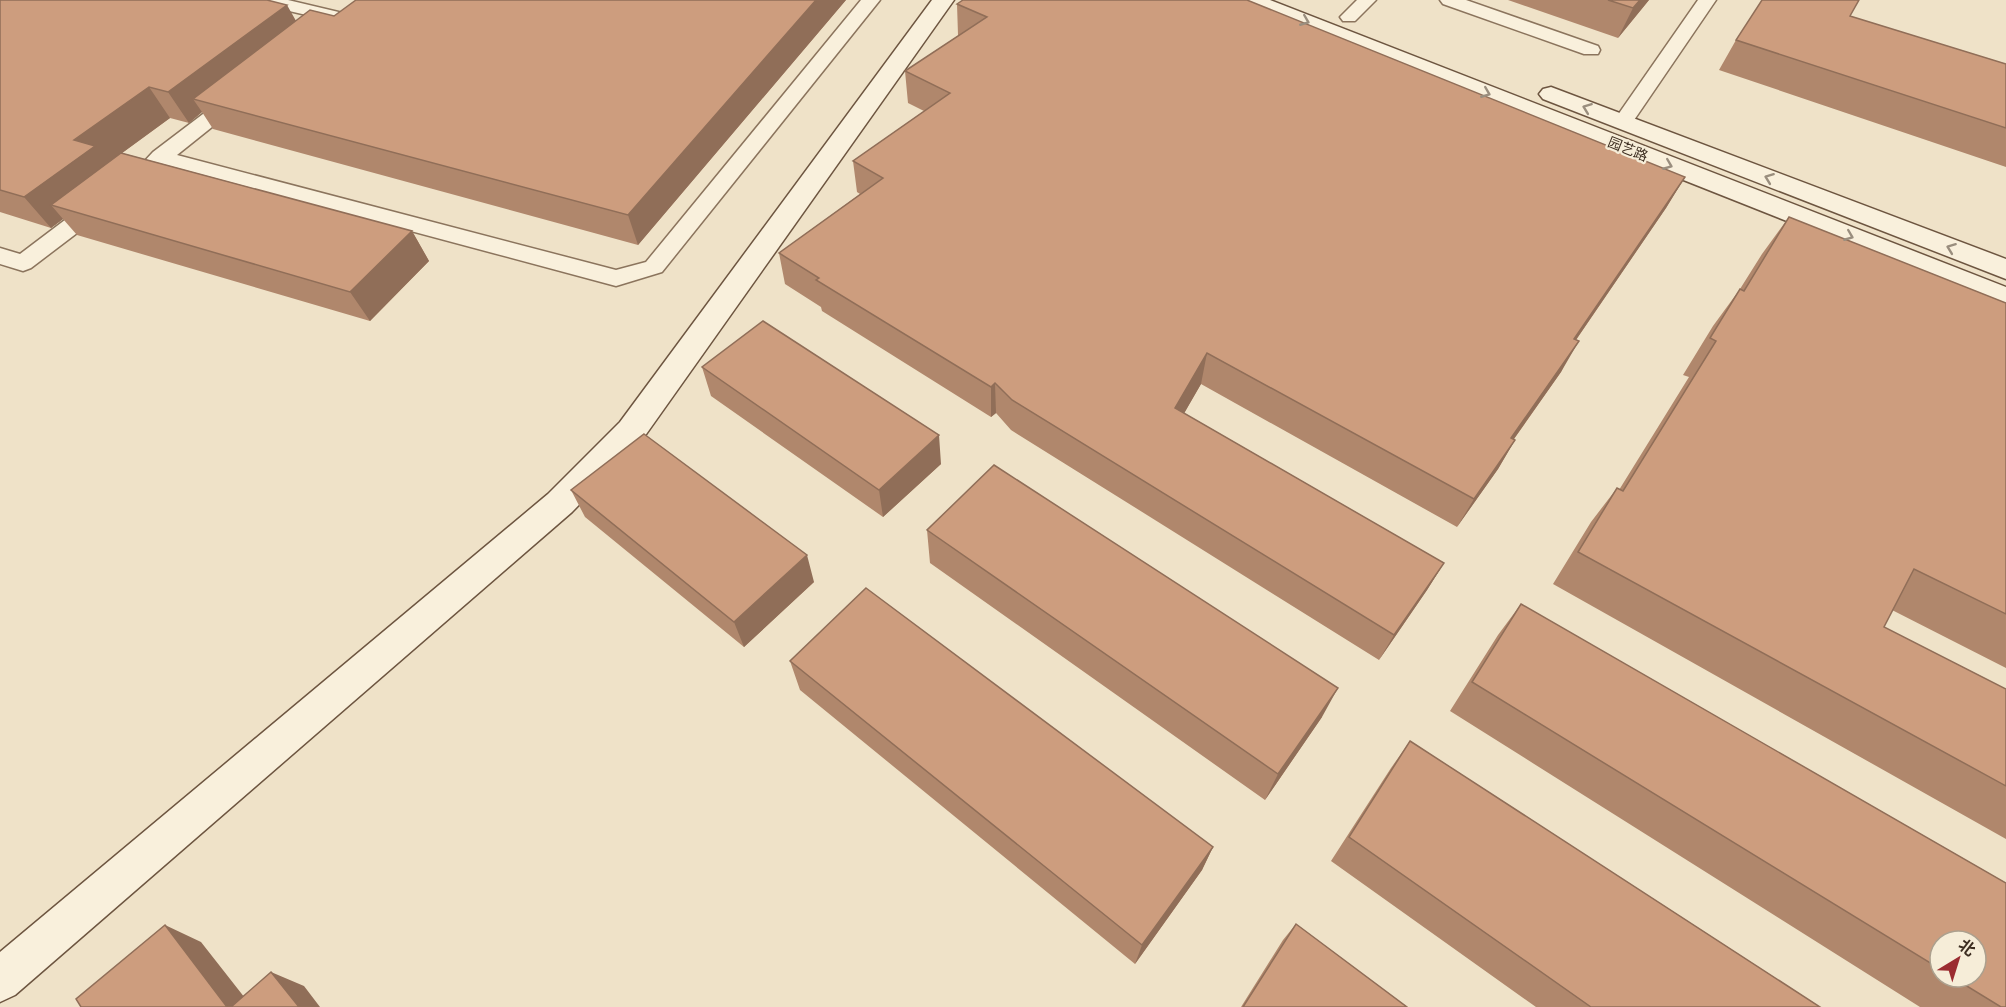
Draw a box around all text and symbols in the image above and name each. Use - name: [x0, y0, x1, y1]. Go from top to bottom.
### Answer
- one-way arrow: [1299, 14, 1310, 27]
- one-way arrow: [1480, 86, 1491, 98]
- one-way arrow: [1583, 103, 1594, 115]
- street label: 园艺路: [1605, 134, 1650, 165]
- one-way arrow: [1661, 158, 1672, 170]
- one-way arrow: [1765, 173, 1776, 185]
- one-way arrow: [1843, 229, 1854, 241]
- one-way arrow: [1947, 243, 1958, 255]
- north arrow: [1928, 929, 1988, 989]
- text: 北: [1955, 935, 1979, 960]

